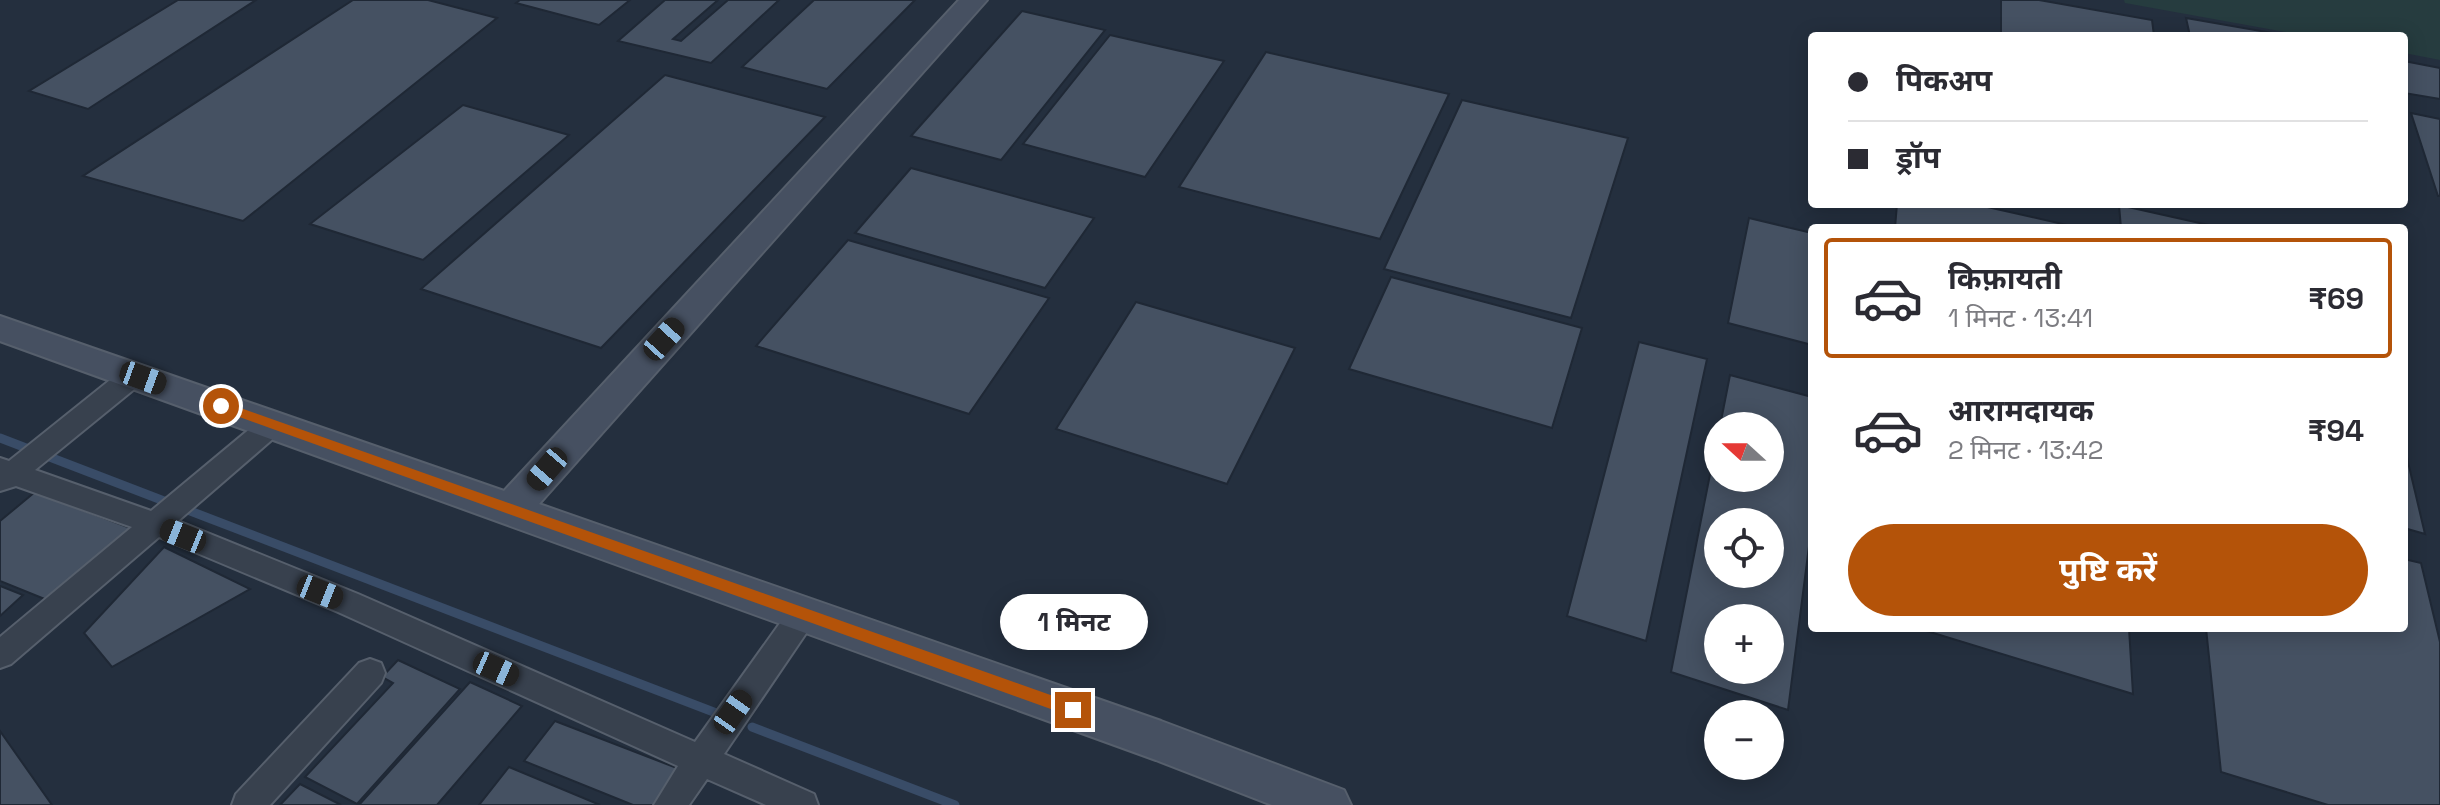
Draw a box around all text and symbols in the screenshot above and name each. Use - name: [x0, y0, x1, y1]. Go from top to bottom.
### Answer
- text: पिकअप: [1896, 61, 1992, 100]
- text: ड्रॉप: [1896, 138, 1940, 177]
- text: किफ़ायती: [1948, 259, 2062, 298]
- icon: car: [1852, 262, 1924, 334]
- text: ₹69: [2308, 279, 2364, 318]
- text: 1 मिनट · 13:41: [1948, 301, 2093, 335]
- car: [639, 313, 689, 365]
- car: [116, 359, 170, 397]
- route start: [203, 388, 239, 424]
- text: आरामदायक: [1948, 391, 2094, 430]
- icon: car: [1852, 394, 1924, 466]
- text: ₹94: [2308, 411, 2364, 450]
- north arrow: [1704, 412, 1784, 492]
- map controls: [1704, 412, 1784, 780]
- text: 2 मिनट · 13:42: [1948, 433, 2103, 467]
- car: [522, 443, 572, 495]
- button: locate: [1704, 508, 1784, 588]
- car: [156, 516, 210, 556]
- button: पुष्टि करें: [1848, 524, 2368, 616]
- car: [293, 572, 347, 612]
- callout: 1 मिनट: [999, 594, 1147, 650]
- button: +: [1704, 604, 1784, 684]
- text: 1 मिनट: [1038, 605, 1110, 639]
- car: [469, 648, 523, 690]
- car: [709, 685, 757, 739]
- route end: [1055, 692, 1091, 728]
- button: −: [1704, 700, 1784, 780]

